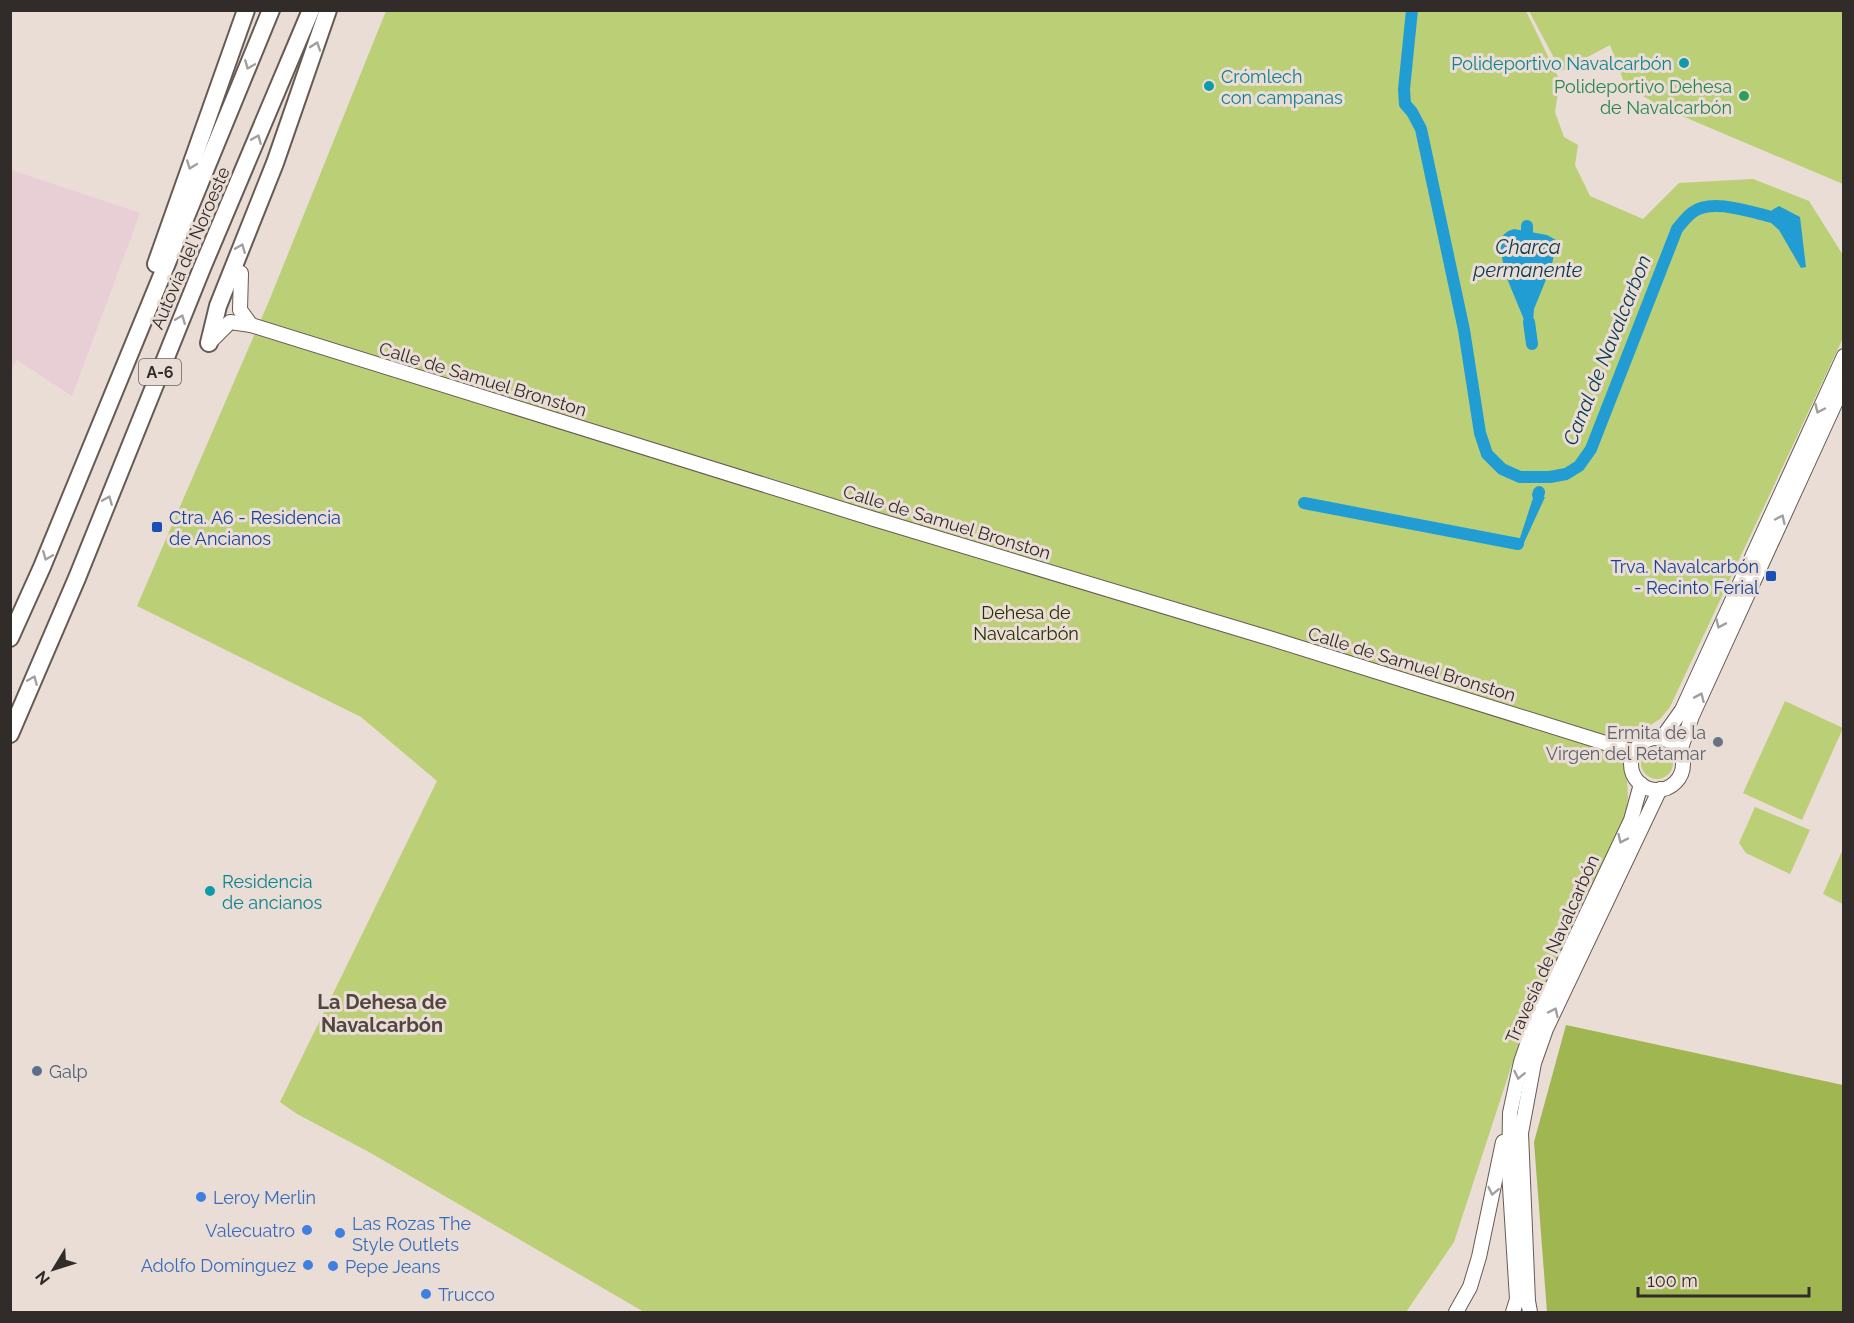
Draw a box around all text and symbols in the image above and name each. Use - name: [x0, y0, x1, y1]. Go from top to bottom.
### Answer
- one-way arrow: [308, 41, 321, 51]
- place label: Polideportivo Navalcarbón: [1451, 53, 1672, 74]
- marker: Polideportivo Navalcarbón: [1677, 56, 1691, 70]
- one-way arrow: [244, 58, 256, 69]
- place label: Crómlech con campanas: [1221, 66, 1343, 108]
- place label: Polideportivo Dehesa de Navalcarbón: [1554, 76, 1732, 118]
- marker: Crómlech con campanas: [1202, 79, 1216, 93]
- marker: Polideportivo Dehesa de Navalcarbón: [1737, 89, 1751, 103]
- one-way arrow: [250, 134, 262, 145]
- one-way arrow: [185, 159, 198, 169]
- street label: Autovía del Noroeste: [146, 163, 234, 332]
- water label: Charca permanente: [1473, 235, 1583, 282]
- one-way arrow: [234, 243, 246, 254]
- water label: Canal de Navalcarbon: [1558, 251, 1656, 449]
- one-way arrow: [174, 314, 187, 325]
- street label: Calle de Samuel Bronston: [377, 337, 589, 421]
- road number: A-6: [139, 359, 181, 385]
- one-way arrow: [1814, 402, 1826, 413]
- street label: Calle de Samuel Bronston: [841, 480, 1053, 564]
- one-way arrow: [101, 495, 113, 506]
- place label: Ctra. A6 - Residencia de Ancianos: [169, 507, 341, 549]
- one-way arrow: [1773, 514, 1785, 525]
- marker: Ctra. A6 - Residencia de Ancianos: [150, 520, 164, 534]
- one-way arrow: [42, 549, 54, 560]
- place label: Trva. Navalcarbón - Recinto Ferial: [1610, 556, 1759, 598]
- marker: Trva. Navalcarbón - Recinto Ferial: [1764, 569, 1778, 583]
- park label: Dehesa de Navalcarbón: [973, 602, 1079, 644]
- one-way arrow: [1715, 618, 1727, 629]
- street label: Calle de Samuel Bronston: [1306, 622, 1518, 706]
- one-way arrow: [26, 675, 38, 686]
- one-way arrow: [1693, 692, 1705, 703]
- place label: Ermita de la Virgen del Retamar: [1546, 722, 1707, 764]
- marker: Ermita de la Virgen del Retamar: [1711, 735, 1725, 749]
- one-way arrow: [1618, 832, 1630, 843]
- street label: Travesía de Navalcarbón: [1501, 852, 1603, 1046]
- place label: Residencia de ancianos: [222, 871, 322, 913]
- marker: Residencia de ancianos: [203, 884, 217, 898]
- district label: La Dehesa de Navalcarbón: [317, 990, 447, 1037]
- one-way arrow: [1547, 1007, 1559, 1018]
- place label: Galp: [49, 1061, 88, 1082]
- marker: Galp: [30, 1064, 44, 1078]
- one-way arrow: [1513, 1069, 1526, 1079]
- one-way arrow: [1487, 1186, 1500, 1196]
- place label: Leroy Merlin: [213, 1187, 316, 1208]
- marker: Leroy Merlin: [194, 1190, 208, 1204]
- place label: Las Rozas The Style Outlets: [352, 1213, 471, 1255]
- place label: Valecuatro: [205, 1220, 295, 1241]
- marker: Valecuatro: [300, 1223, 314, 1237]
- marker: Las Rozas The Style Outlets: [333, 1226, 347, 1240]
- north arrow: [24, 1239, 84, 1299]
- place label: Adolfo Domínguez: [141, 1255, 296, 1276]
- place label: Pepe Jeans: [345, 1256, 441, 1277]
- marker: Adolfo Domínguez: [301, 1258, 315, 1272]
- marker: Pepe Jeans: [326, 1259, 340, 1273]
- scale bar: [1638, 1260, 1809, 1298]
- text: N: [31, 1267, 54, 1289]
- text: 100 m: [1647, 1270, 1698, 1291]
- place label: Trucco: [438, 1284, 495, 1305]
- marker: Trucco: [419, 1287, 433, 1301]

